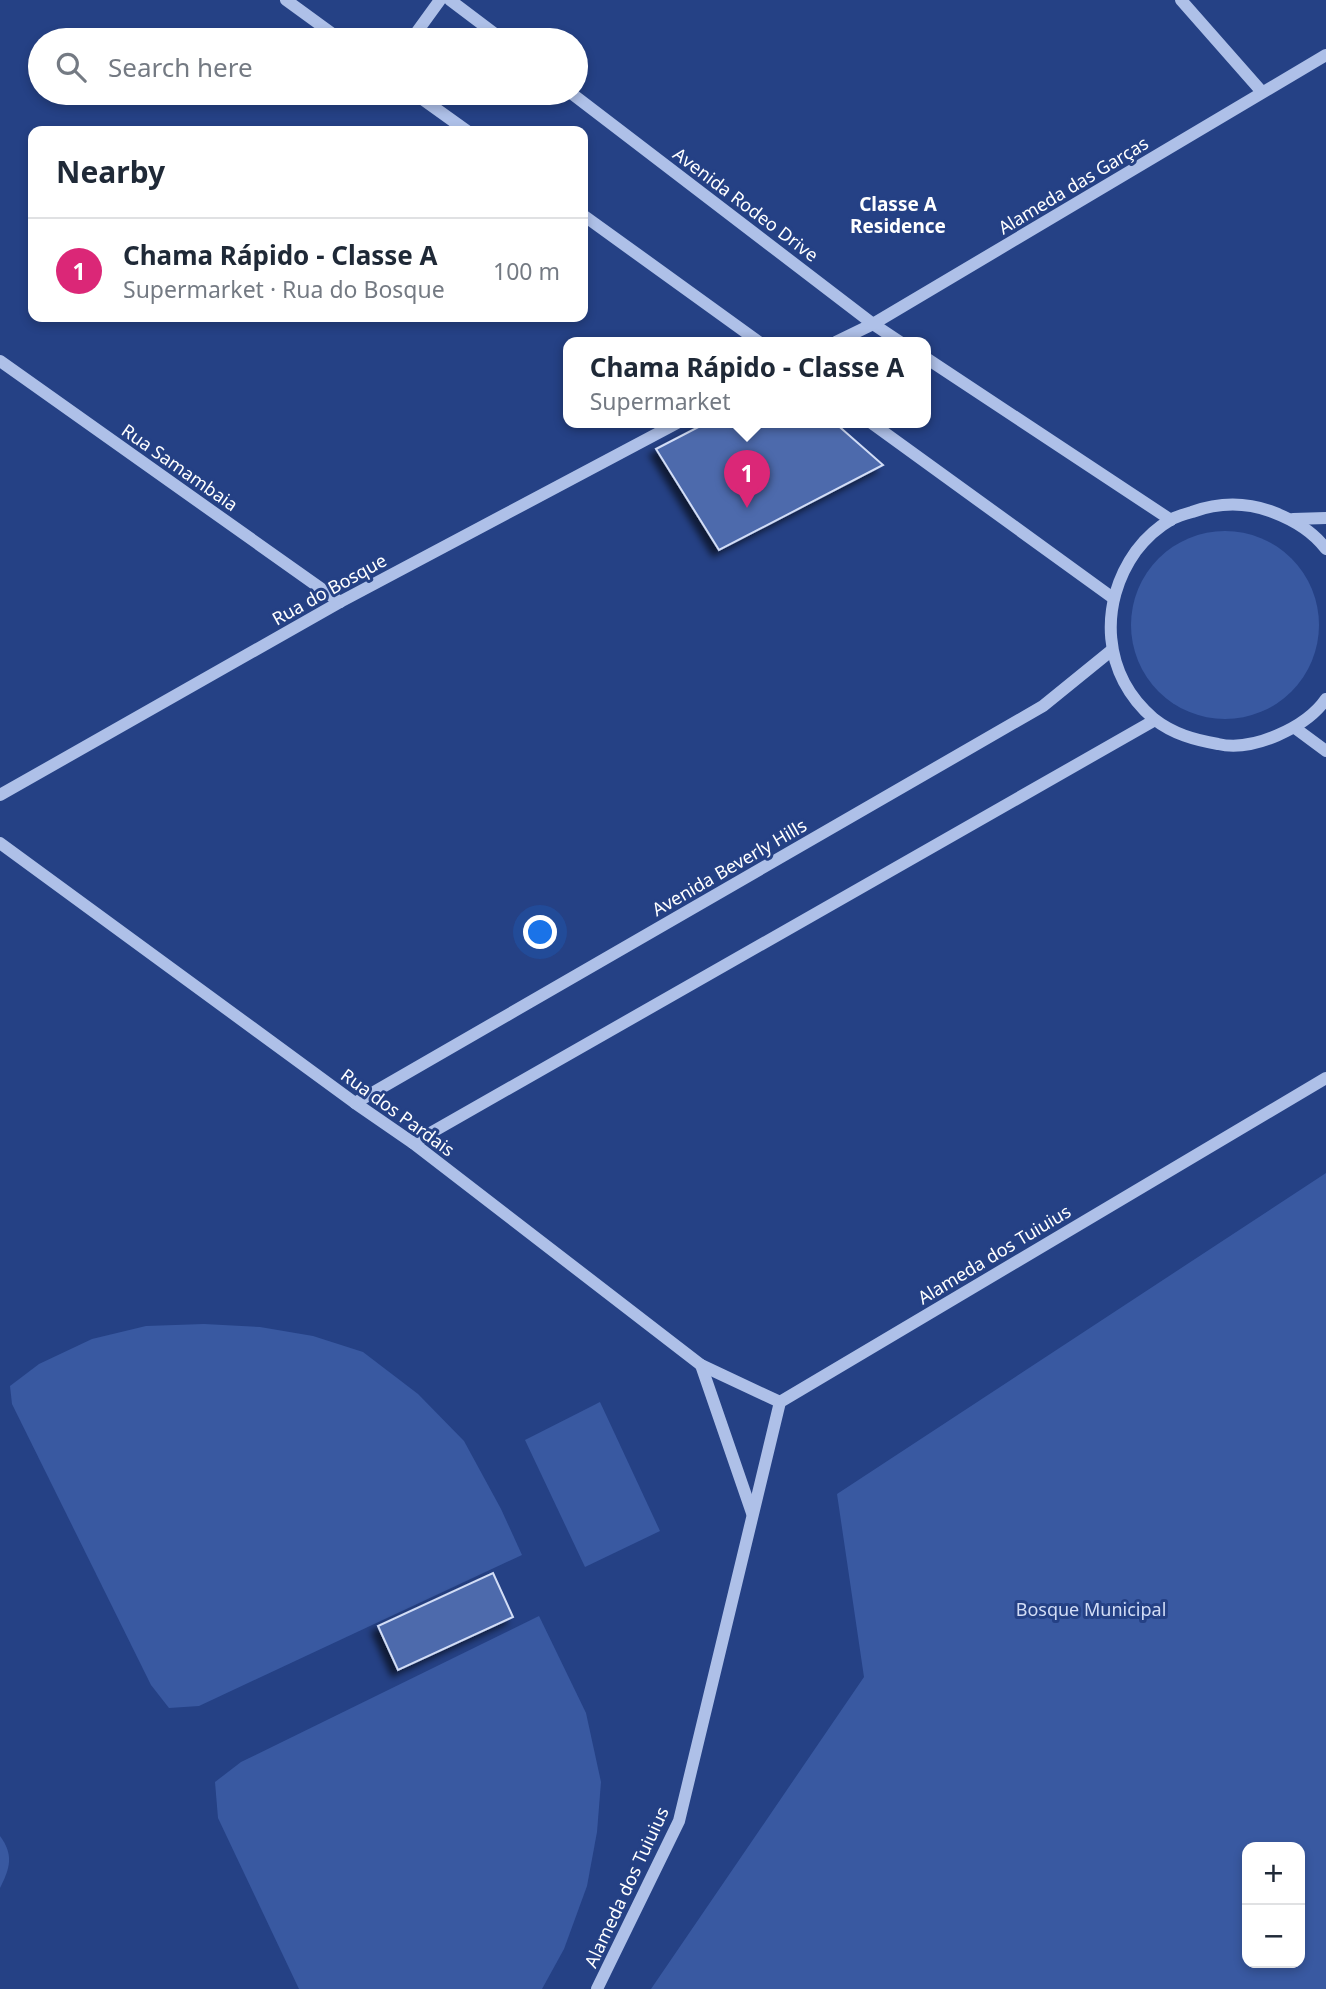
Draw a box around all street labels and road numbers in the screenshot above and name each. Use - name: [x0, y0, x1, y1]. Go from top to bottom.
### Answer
- street label: Alameda das Garças: [993, 131, 1153, 239]
- street label: Avenida Rodeo Drive: [669, 142, 823, 266]
- street label: Rua Samambaia: [117, 418, 243, 516]
- street label: Rua do Bosque: [268, 548, 390, 630]
- street label: Avenida Beverly Hills: [647, 813, 811, 921]
- street label: Rua dos Pardais: [336, 1063, 460, 1161]
- street label: Alameda dos Tuiuius: [913, 1199, 1075, 1309]
- street label: Alameda dos Tuiuius: [578, 1803, 674, 1971]

